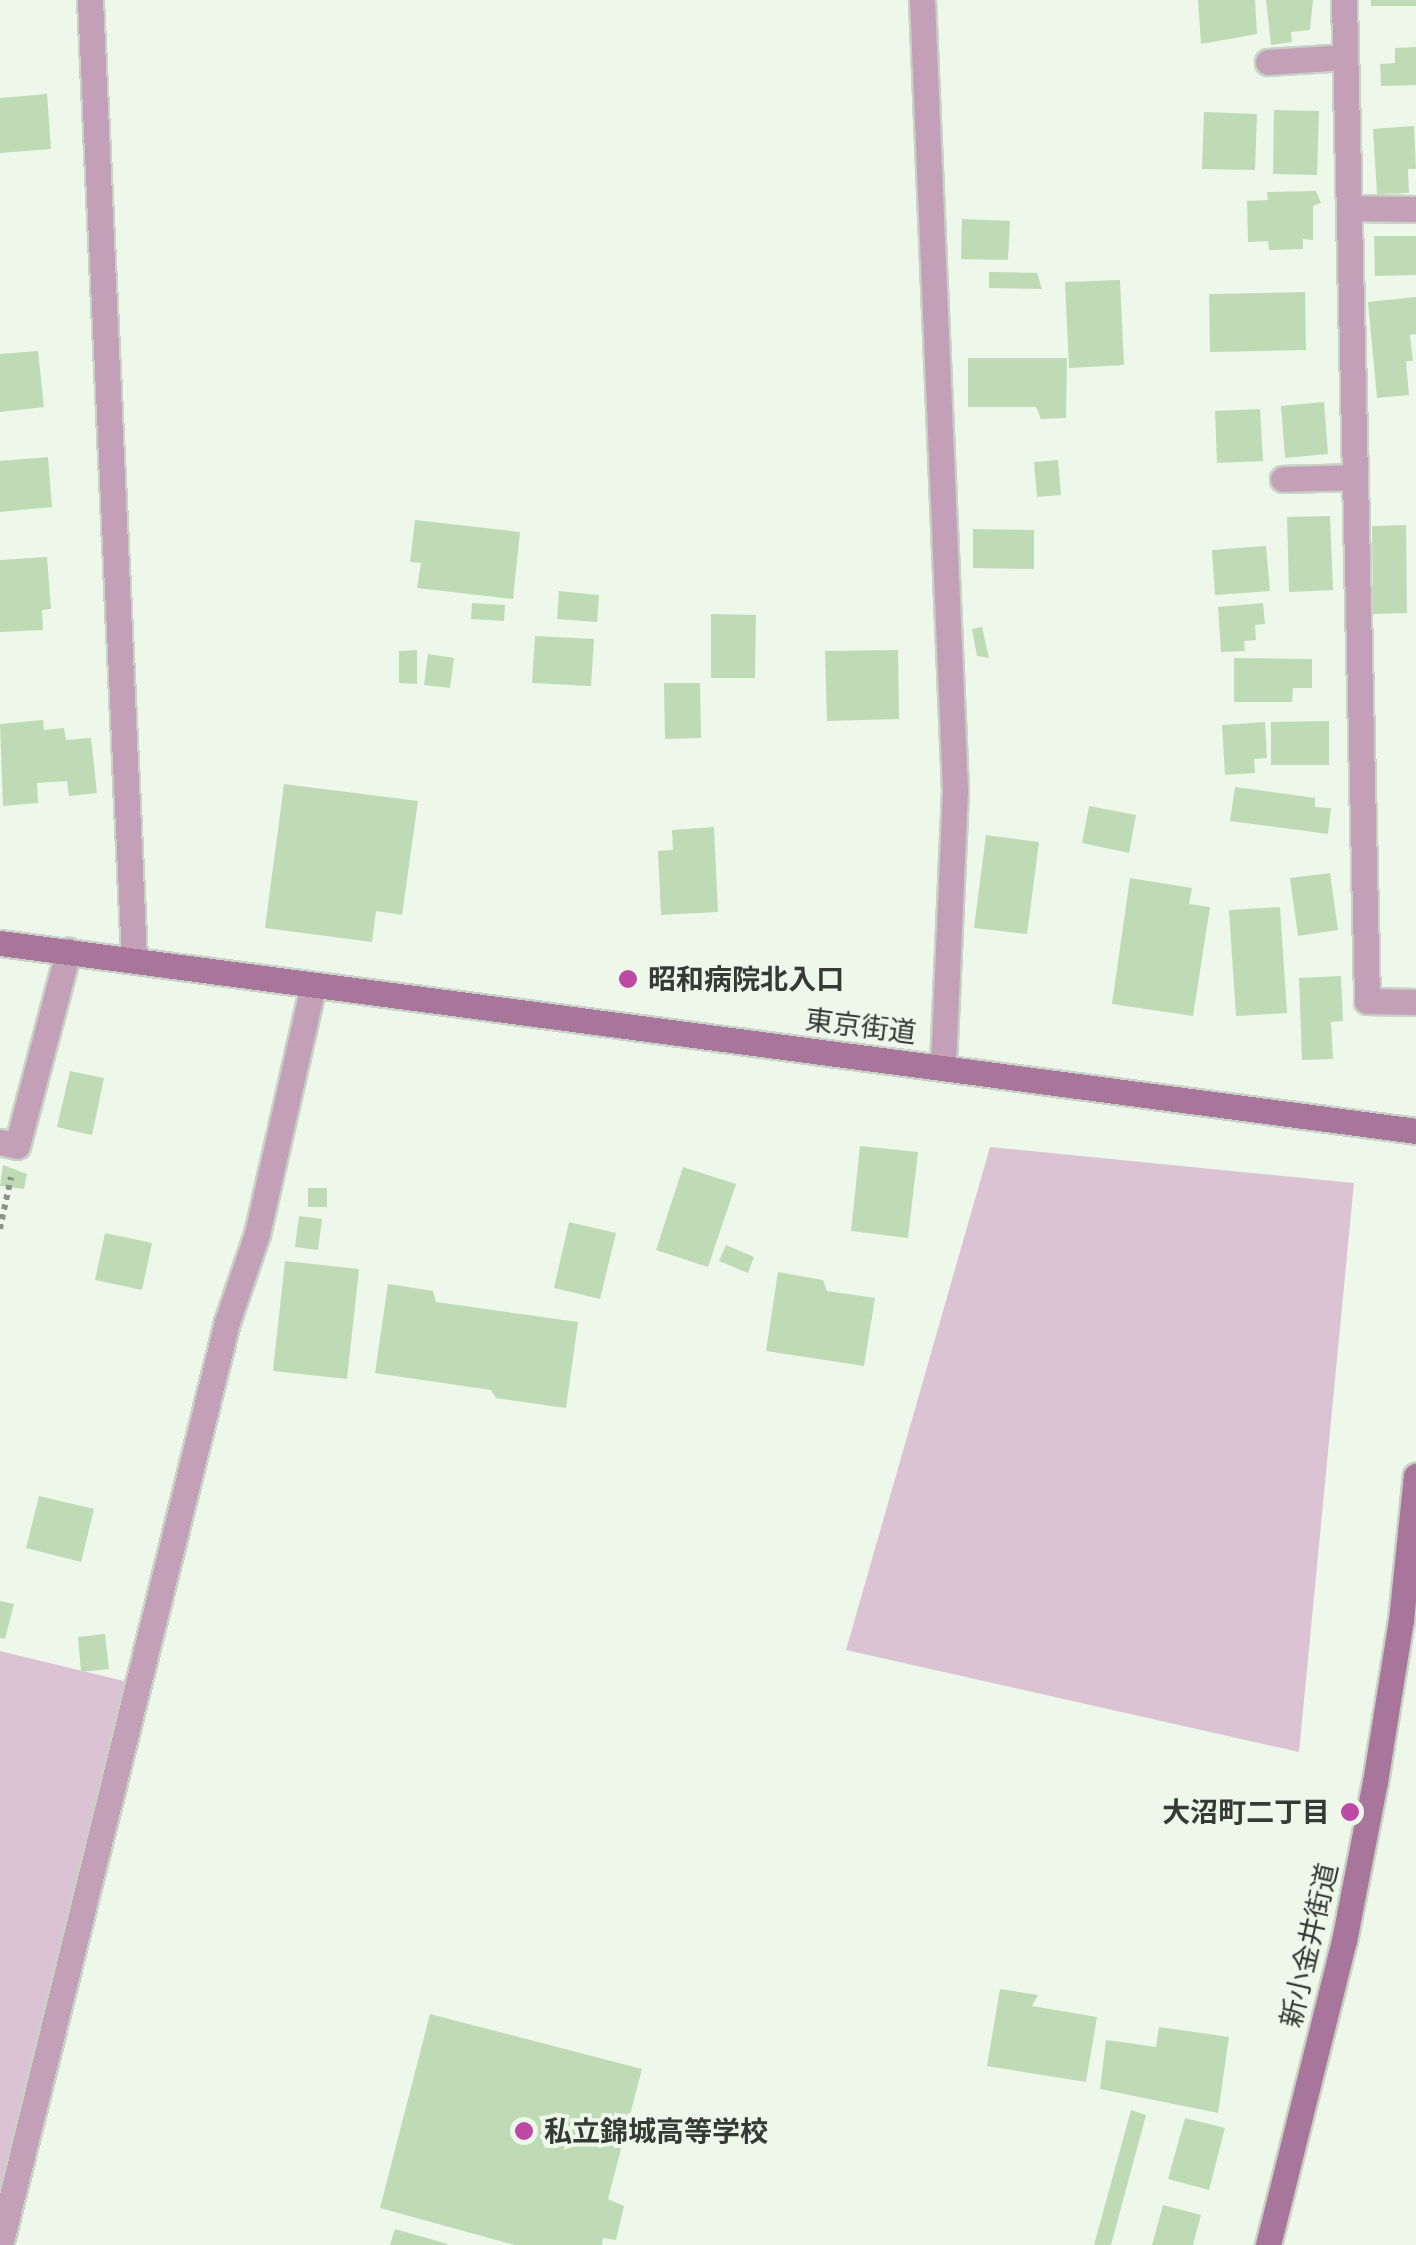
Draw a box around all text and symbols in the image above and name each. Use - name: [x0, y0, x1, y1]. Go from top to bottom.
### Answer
- place label: 昭和病院北入口: [648, 962, 844, 996]
- marker: 昭和病院北入口: [617, 968, 639, 990]
- street label: 東京街道: [803, 1003, 919, 1049]
- place label: 大沼町二丁目: [1162, 1795, 1330, 1829]
- marker: 大沼町二丁目: [1339, 1801, 1361, 1823]
- street label: 新小金井街道: [1274, 1859, 1344, 2031]
- place label: 私立錦城高等学校: [544, 2114, 768, 2148]
- marker: 私立錦城高等学校: [513, 2120, 535, 2142]

